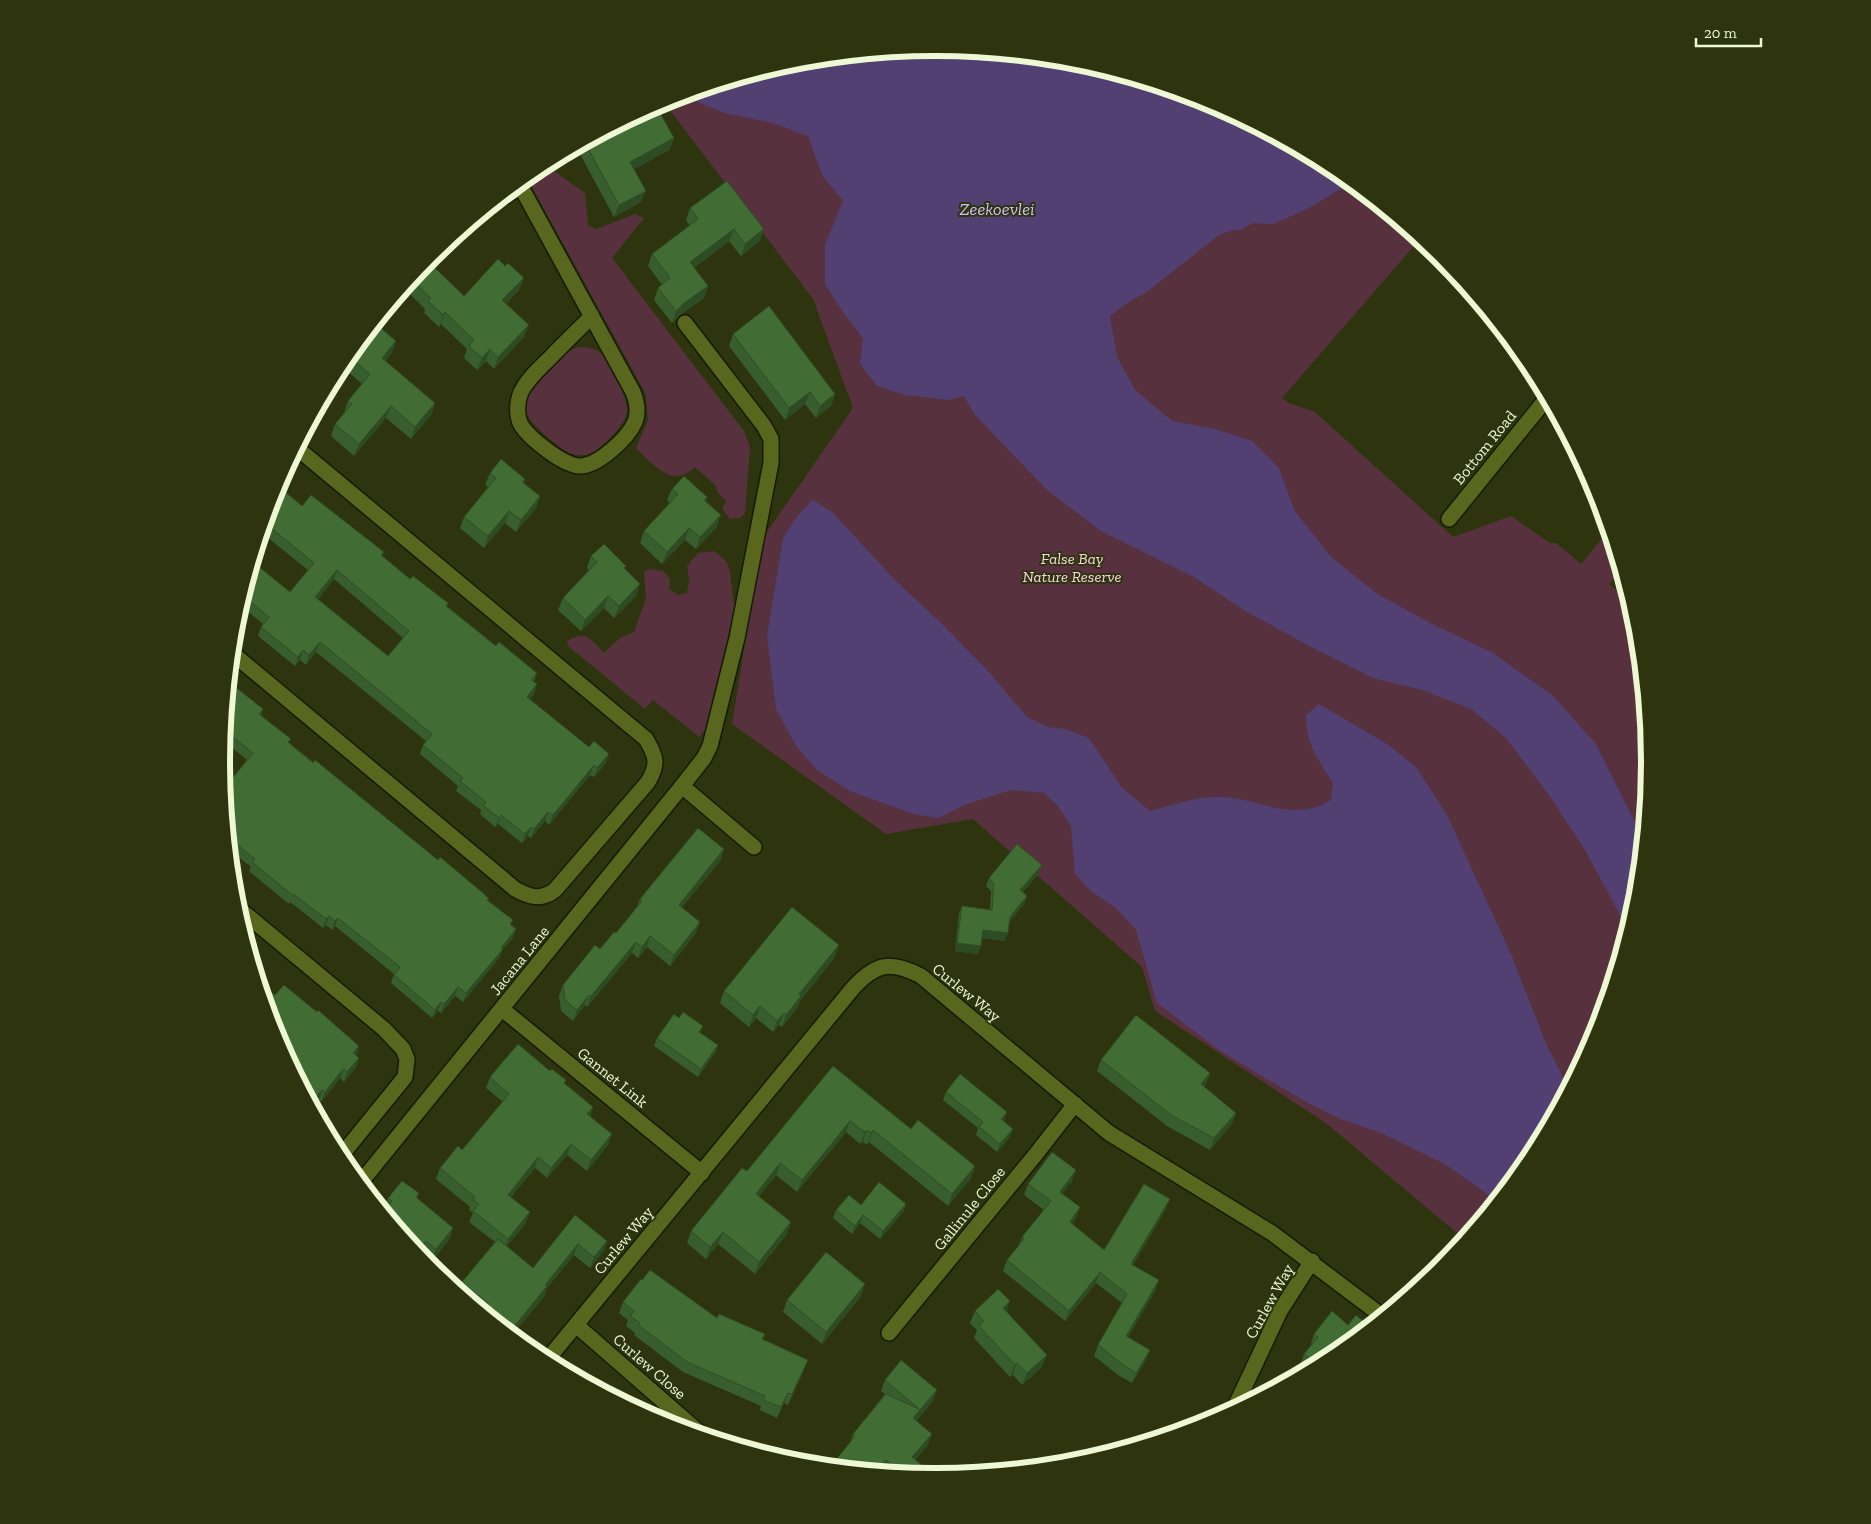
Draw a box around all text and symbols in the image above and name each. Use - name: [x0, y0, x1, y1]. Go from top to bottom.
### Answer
- scale bar: [1696, 15, 1761, 47]
- text: 20 m: [1704, 24, 1737, 42]
- water label: Zeekoevlei: [959, 198, 1035, 220]
- street label: Bottom Road: [1449, 406, 1520, 488]
- park label: False Bay Nature Reserve: [1022, 549, 1122, 586]
- street label: Jacana Lane: [486, 922, 553, 999]
- street label: Curlew Way: [929, 959, 1005, 1026]
- street label: Gannet Link: [574, 1043, 652, 1112]
- street label: Gallinule Close: [930, 1162, 1009, 1254]
- street label: Curlew Way: [590, 1202, 658, 1278]
- street label: Curlew Way: [1241, 1260, 1298, 1342]
- street label: Curlew Close: [609, 1330, 690, 1403]

